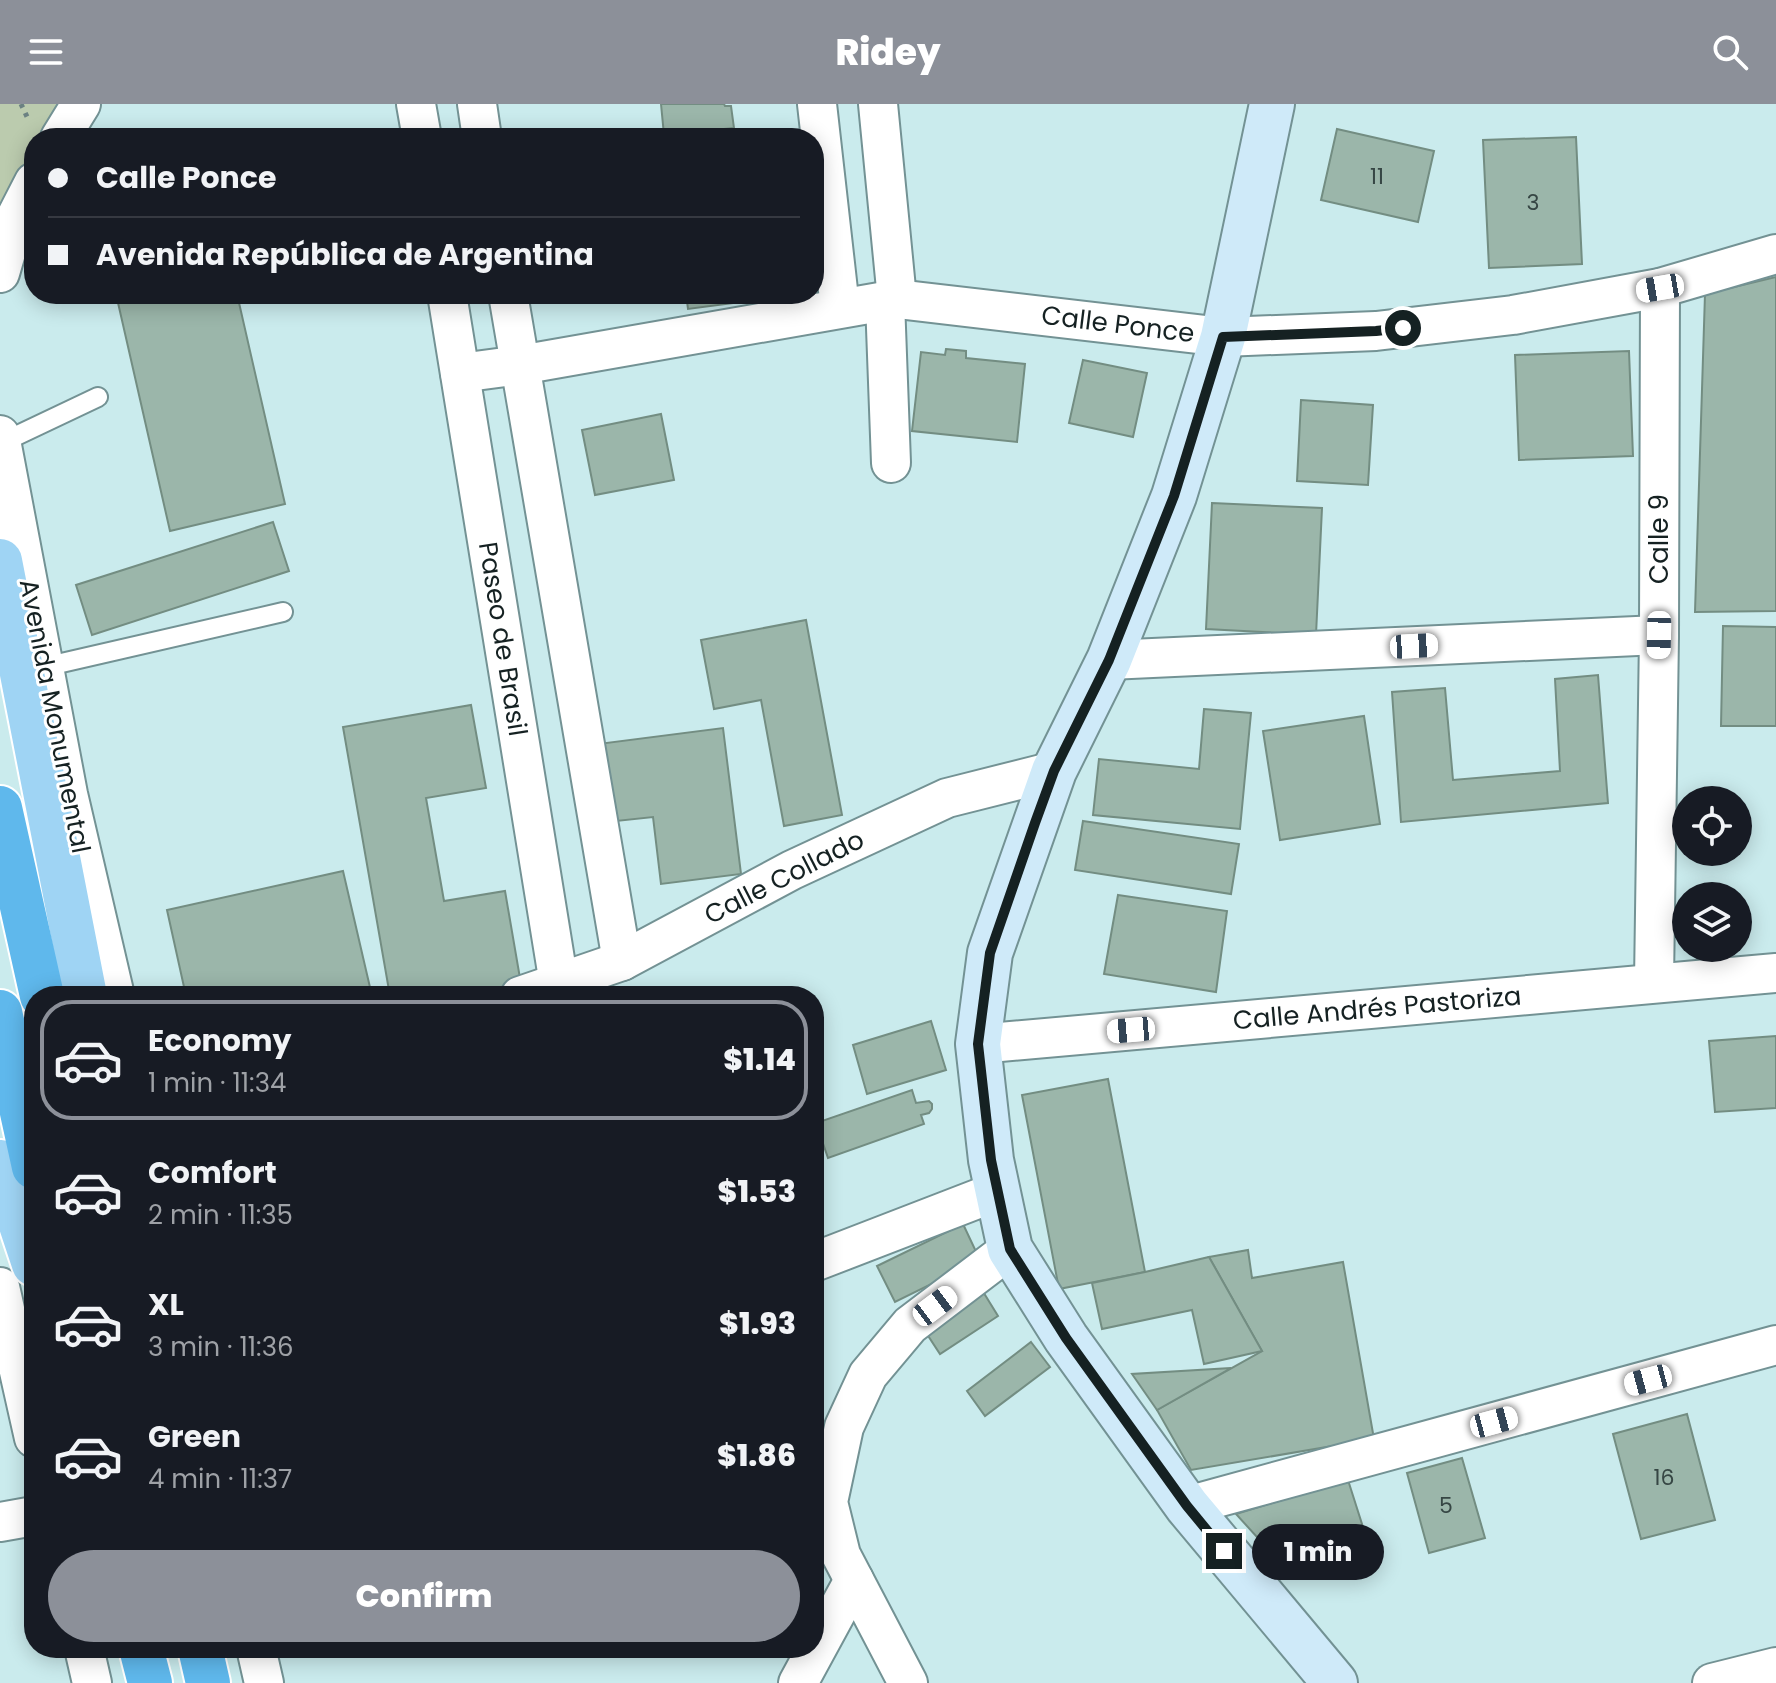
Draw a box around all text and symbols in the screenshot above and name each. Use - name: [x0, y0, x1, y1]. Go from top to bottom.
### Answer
- text: Ridey: [835, 27, 941, 78]
- icon: menu: [24, 30, 68, 74]
- icon: search: [1708, 30, 1752, 74]
- text: Calle Ponce: [96, 156, 276, 199]
- house number: 11: [1370, 161, 1384, 192]
- house number: 3: [1527, 187, 1539, 218]
- text: Avenida República de Argentina: [96, 233, 594, 276]
- car: [1634, 272, 1686, 304]
- street label: Calle Ponce: [1040, 297, 1196, 351]
- route start: [1385, 310, 1421, 346]
- street label: Calle 9: [1641, 494, 1677, 584]
- street label: Paseo de Brasil: [470, 539, 536, 739]
- street label: Avenida Monumental: [11, 576, 99, 856]
- car: [1647, 611, 1671, 659]
- car: [1389, 633, 1439, 659]
- map controls: [1672, 786, 1752, 962]
- button: locate: [1672, 786, 1752, 866]
- street label: Calle Collado: [698, 821, 870, 933]
- button: layers: [1672, 882, 1752, 962]
- street label: Calle Andrés Pastoriza: [1231, 977, 1523, 1039]
- car: [1106, 1016, 1156, 1044]
- text: Economy: [148, 1019, 292, 1062]
- icon: car: [52, 1024, 124, 1096]
- text: $1.14: [723, 1038, 796, 1081]
- text: 1 min · 11:34: [148, 1065, 286, 1101]
- text: Comfort: [148, 1151, 277, 1194]
- icon: car: [52, 1156, 124, 1228]
- text: $1.53: [718, 1170, 796, 1213]
- text: 2 min · 11:35: [148, 1197, 293, 1233]
- car: [909, 1282, 961, 1330]
- text: XL: [148, 1283, 184, 1326]
- icon: car: [52, 1288, 124, 1360]
- text: $1.93: [719, 1302, 796, 1345]
- text: 3 min · 11:36: [148, 1329, 293, 1365]
- car: [1622, 1362, 1674, 1398]
- car: [1468, 1404, 1520, 1440]
- text: Green: [148, 1415, 241, 1458]
- icon: car: [52, 1420, 124, 1492]
- text: $1.86: [717, 1434, 796, 1477]
- text: 4 min · 11:37: [148, 1461, 292, 1497]
- house number: 16: [1653, 1462, 1675, 1493]
- house number: 5: [1439, 1490, 1453, 1521]
- callout: 1 min: [1252, 1523, 1384, 1579]
- route end: [1206, 1533, 1242, 1569]
- text: 1 min: [1284, 1534, 1352, 1570]
- button: Confirm: [48, 1550, 800, 1642]

